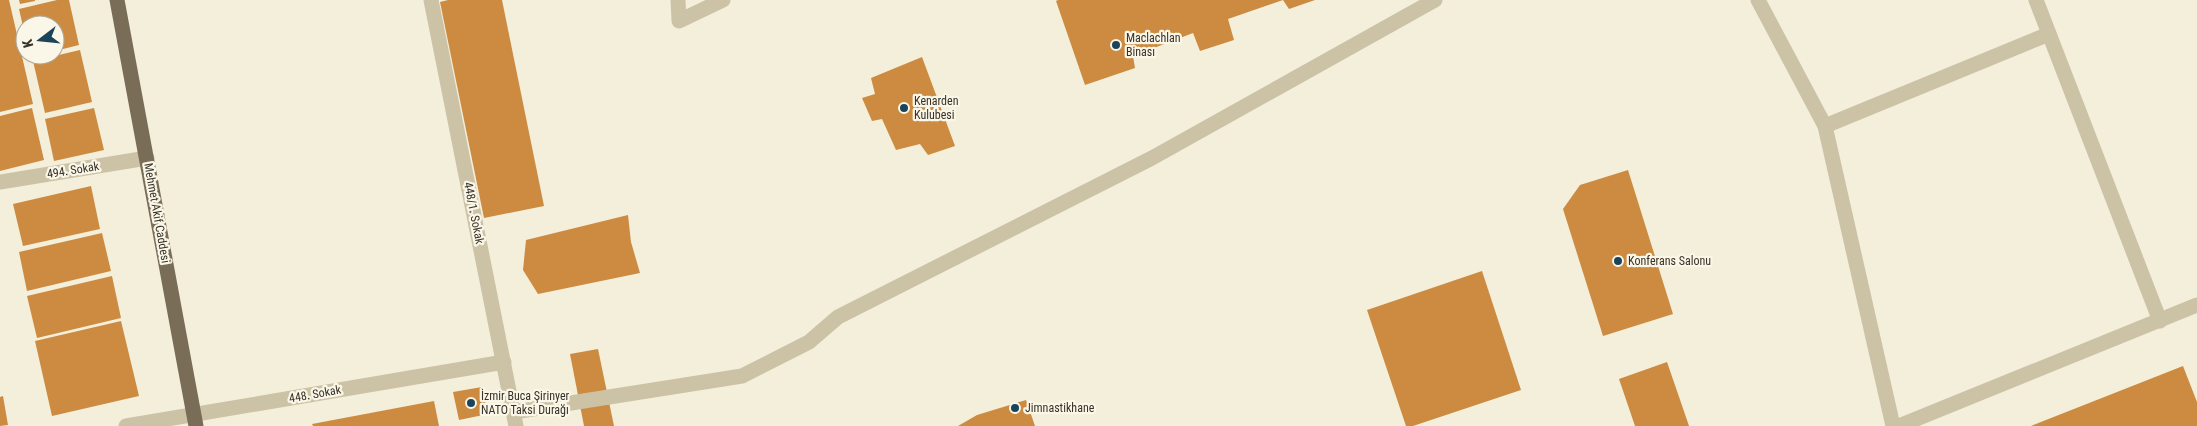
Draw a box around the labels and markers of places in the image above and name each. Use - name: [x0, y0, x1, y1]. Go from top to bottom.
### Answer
- place label: Maclachlan Binası: [1126, 31, 1181, 59]
- marker: Maclachlan Binası: [1110, 39, 1122, 51]
- place label: Kenarden Kulubesi: [914, 94, 959, 122]
- marker: Kenarden Kulubesi: [898, 102, 910, 114]
- place label: Konferans Salonu: [1628, 254, 1711, 268]
- marker: Konferans Salonu: [1612, 255, 1624, 267]
- place label: İzmir Buca Şirinyer NATO Taksi Durağı: [481, 388, 570, 417]
- marker: İzmir Buca Şirinyer NATO Taksi Durağı: [465, 397, 477, 409]
- place label: Jimnastikhane: [1025, 401, 1095, 415]
- marker: Jimnastikhane: [1009, 402, 1021, 414]

